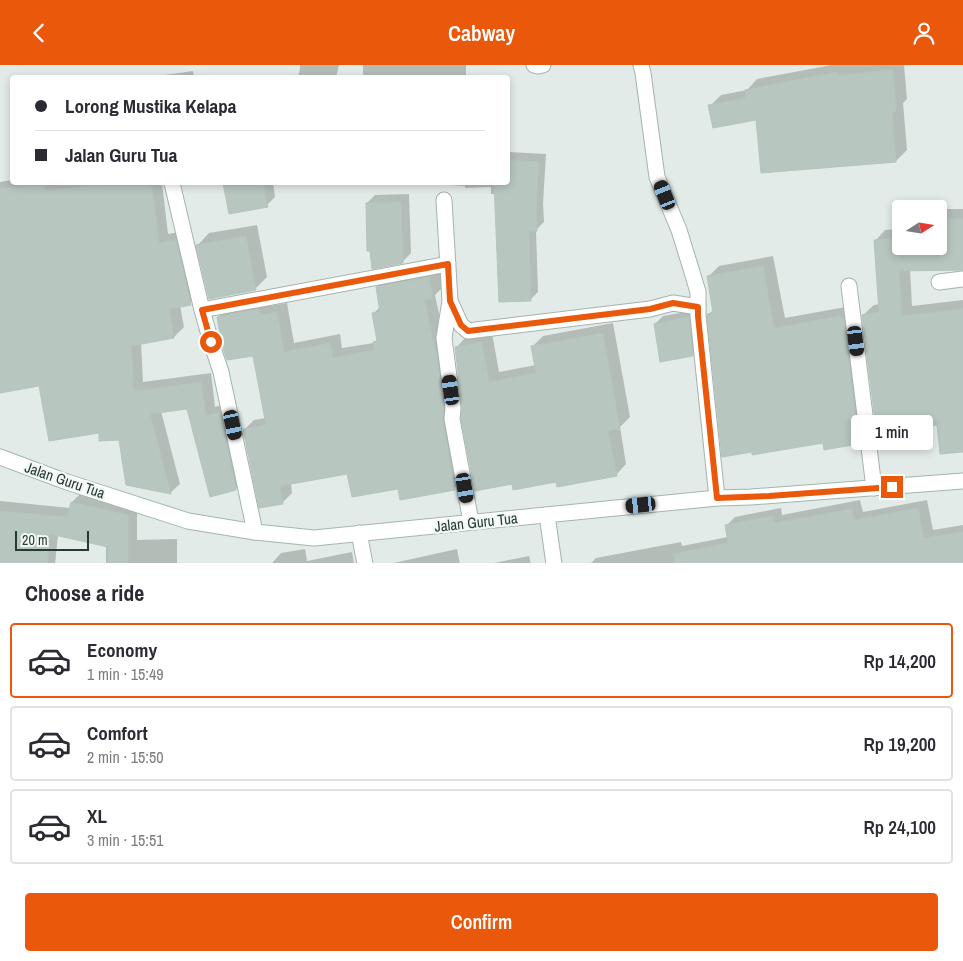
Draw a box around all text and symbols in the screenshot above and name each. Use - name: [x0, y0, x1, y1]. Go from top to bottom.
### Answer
- text: Cabway: [448, 18, 515, 48]
- icon: back: [25, 19, 53, 47]
- icon: person: [910, 19, 938, 47]
- text: Lorong Mustika Kelapa: [65, 93, 236, 119]
- text: Jalan Guru Tua: [65, 142, 177, 168]
- car: [652, 178, 677, 212]
- north arrow: [892, 200, 948, 255]
- map controls: [892, 200, 947, 255]
- car: [846, 325, 865, 357]
- route start: [200, 331, 222, 353]
- car: [441, 374, 460, 406]
- car: [222, 409, 243, 441]
- callout: 1 min: [851, 415, 933, 449]
- text: 1 min: [875, 421, 909, 443]
- street label: Jalan Guru Tua: [22, 456, 108, 504]
- car: [455, 472, 474, 504]
- route end: [881, 476, 903, 498]
- car: [625, 496, 656, 514]
- street label: Jalan Guru Tua: [433, 507, 519, 537]
- scale bar: [15, 528, 89, 552]
- text: 20 m: [22, 531, 48, 549]
- text: Choose a ride: [25, 578, 144, 608]
- text: Economy: [87, 637, 157, 663]
- icon: car: [27, 638, 72, 683]
- text: Rp 14,200: [864, 648, 936, 674]
- text: 1 min · 15:49: [87, 663, 164, 685]
- text: Comfort: [87, 720, 148, 746]
- icon: car: [27, 721, 72, 766]
- text: Rp 19,200: [864, 731, 936, 757]
- text: 2 min · 15:50: [87, 746, 164, 768]
- text: XL: [87, 803, 107, 829]
- icon: car: [27, 804, 72, 849]
- text: Rp 24,100: [864, 814, 936, 840]
- text: 3 min · 15:51: [87, 829, 164, 851]
- button: Confirm: [25, 893, 938, 951]

